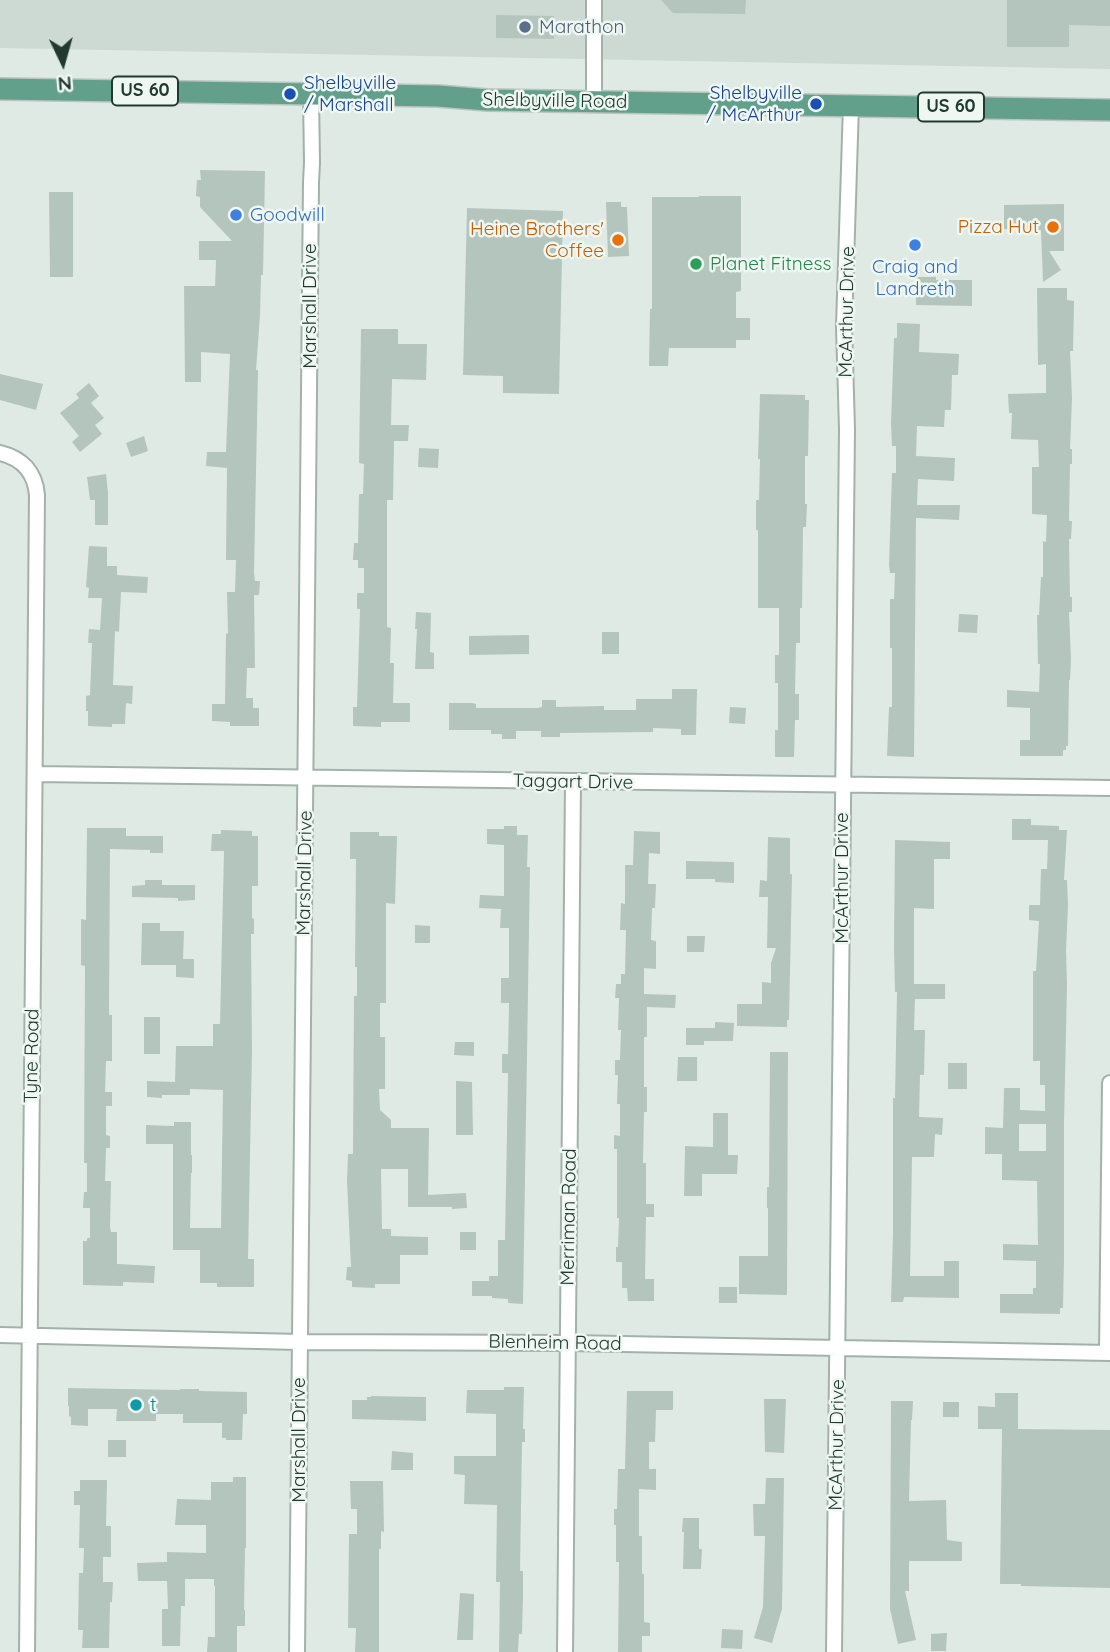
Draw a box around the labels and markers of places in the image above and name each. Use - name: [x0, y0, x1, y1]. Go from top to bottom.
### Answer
- place label: Marathon: [539, 16, 625, 38]
- marker: Marathon: [517, 19, 533, 35]
- place label: Shelbyville / Marshall: [304, 72, 396, 116]
- place label: Shelbyville / McArthur: [706, 82, 802, 126]
- marker: Shelbyville / Marshall: [282, 86, 298, 102]
- marker: Shelbyville / McArthur: [808, 96, 824, 112]
- place label: Goodwill: [250, 204, 325, 226]
- marker: Goodwill: [228, 207, 244, 223]
- place label: Pizza Hut: [958, 216, 1039, 238]
- place label: Heine Brothers' Coffee: [470, 218, 604, 262]
- marker: Pizza Hut: [1045, 219, 1061, 235]
- marker: Heine Brothers' Coffee: [610, 232, 626, 248]
- marker: Craig and Landreth: [907, 237, 923, 253]
- place label: Planet Fitness: [710, 253, 831, 275]
- marker: Planet Fitness: [688, 256, 704, 272]
- place label: Craig and Landreth: [872, 256, 958, 300]
- place label: t: [150, 1394, 156, 1416]
- marker: t: [128, 1397, 144, 1413]

